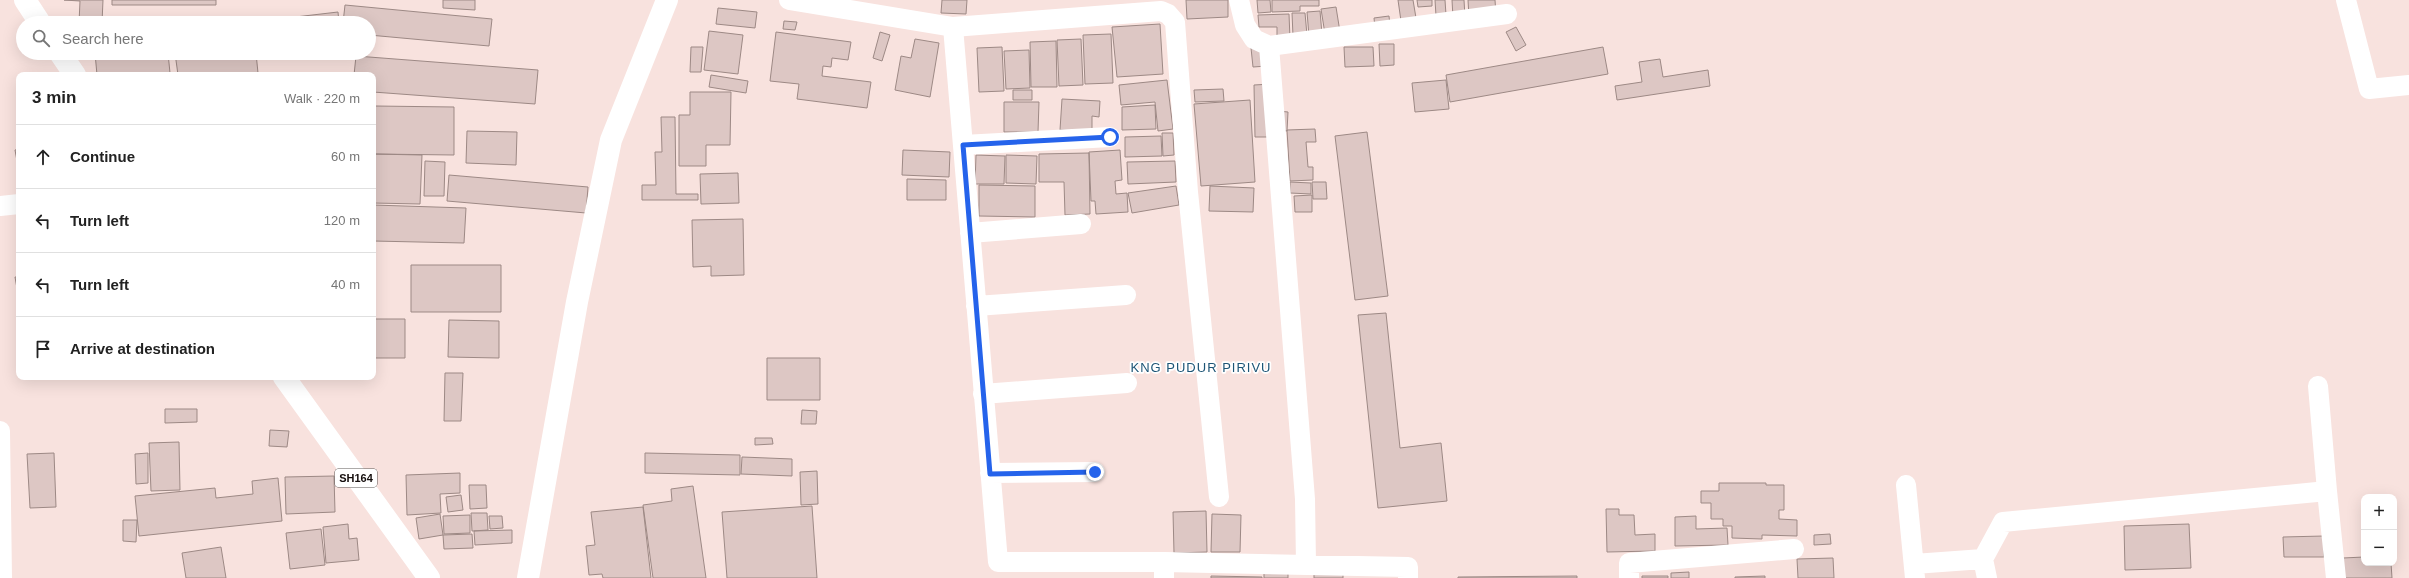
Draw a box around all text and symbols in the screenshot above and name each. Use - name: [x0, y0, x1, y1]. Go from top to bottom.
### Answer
- search box: [16, 16, 376, 60]
- icon: search: [30, 27, 52, 49]
- text: Search here: [62, 30, 144, 47]
- text: 3 min: [32, 88, 76, 107]
- text: Walk · 220 m: [284, 91, 360, 106]
- route start: [1101, 128, 1119, 146]
- icon: ahead: [32, 146, 54, 168]
- text: Continue: [70, 148, 135, 165]
- text: 60 m: [331, 149, 360, 164]
- icon: left: [32, 210, 54, 232]
- text: Turn left: [70, 212, 129, 229]
- text: 120 m: [324, 213, 360, 228]
- icon: left: [32, 274, 54, 296]
- text: Turn left: [70, 276, 129, 293]
- text: 40 m: [331, 277, 360, 292]
- icon: arrive: [32, 338, 54, 360]
- text: Arrive at destination: [70, 340, 215, 357]
- district label: KNG PUDUR PIRIVU: [1131, 360, 1271, 375]
- route end: [1086, 463, 1104, 481]
- road number: SH164: [335, 469, 377, 487]
- map controls: [2361, 494, 2397, 566]
- button: +: [2361, 494, 2397, 530]
- button: −: [2361, 530, 2397, 566]

